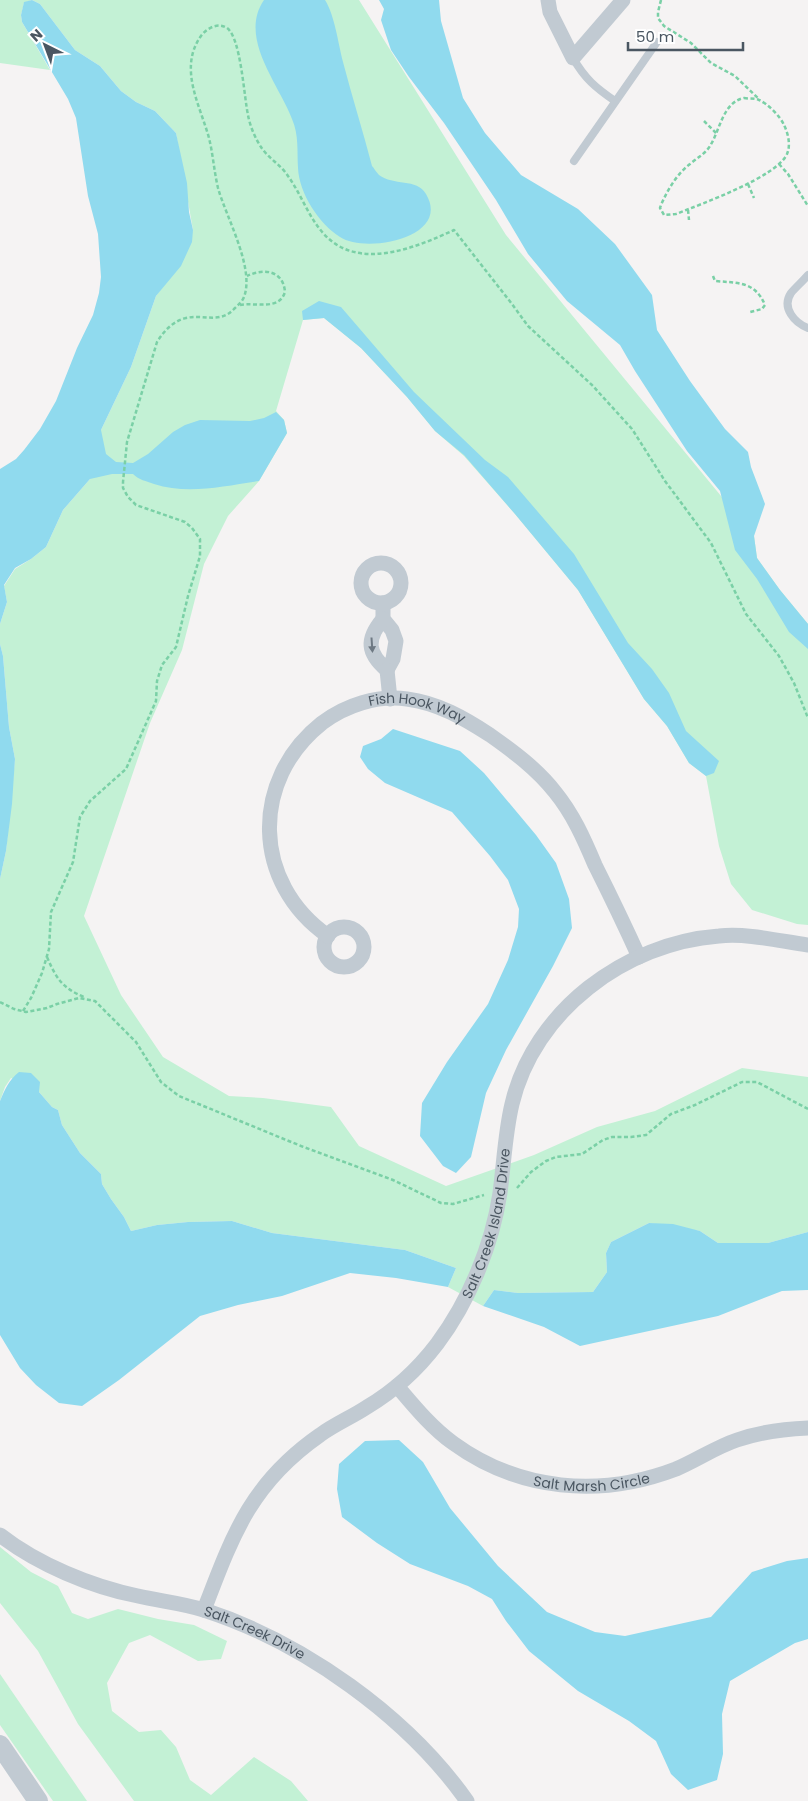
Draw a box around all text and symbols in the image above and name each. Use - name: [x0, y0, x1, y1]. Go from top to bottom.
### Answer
- north arrow: [20, 20, 70, 70]
- scale bar: [628, 20, 743, 52]
- text: N: [26, 24, 47, 46]
- text: 50 m: [636, 26, 674, 47]
- one-way arrow: [369, 638, 377, 654]
- street label: Fish Hook Way: [366, 688, 469, 728]
- street label: Salt Creek Island Drive: [457, 1147, 515, 1302]
- street label: Salt Marsh Circle: [532, 1468, 652, 1496]
- street label: Salt Creek Drive: [201, 1601, 309, 1664]

